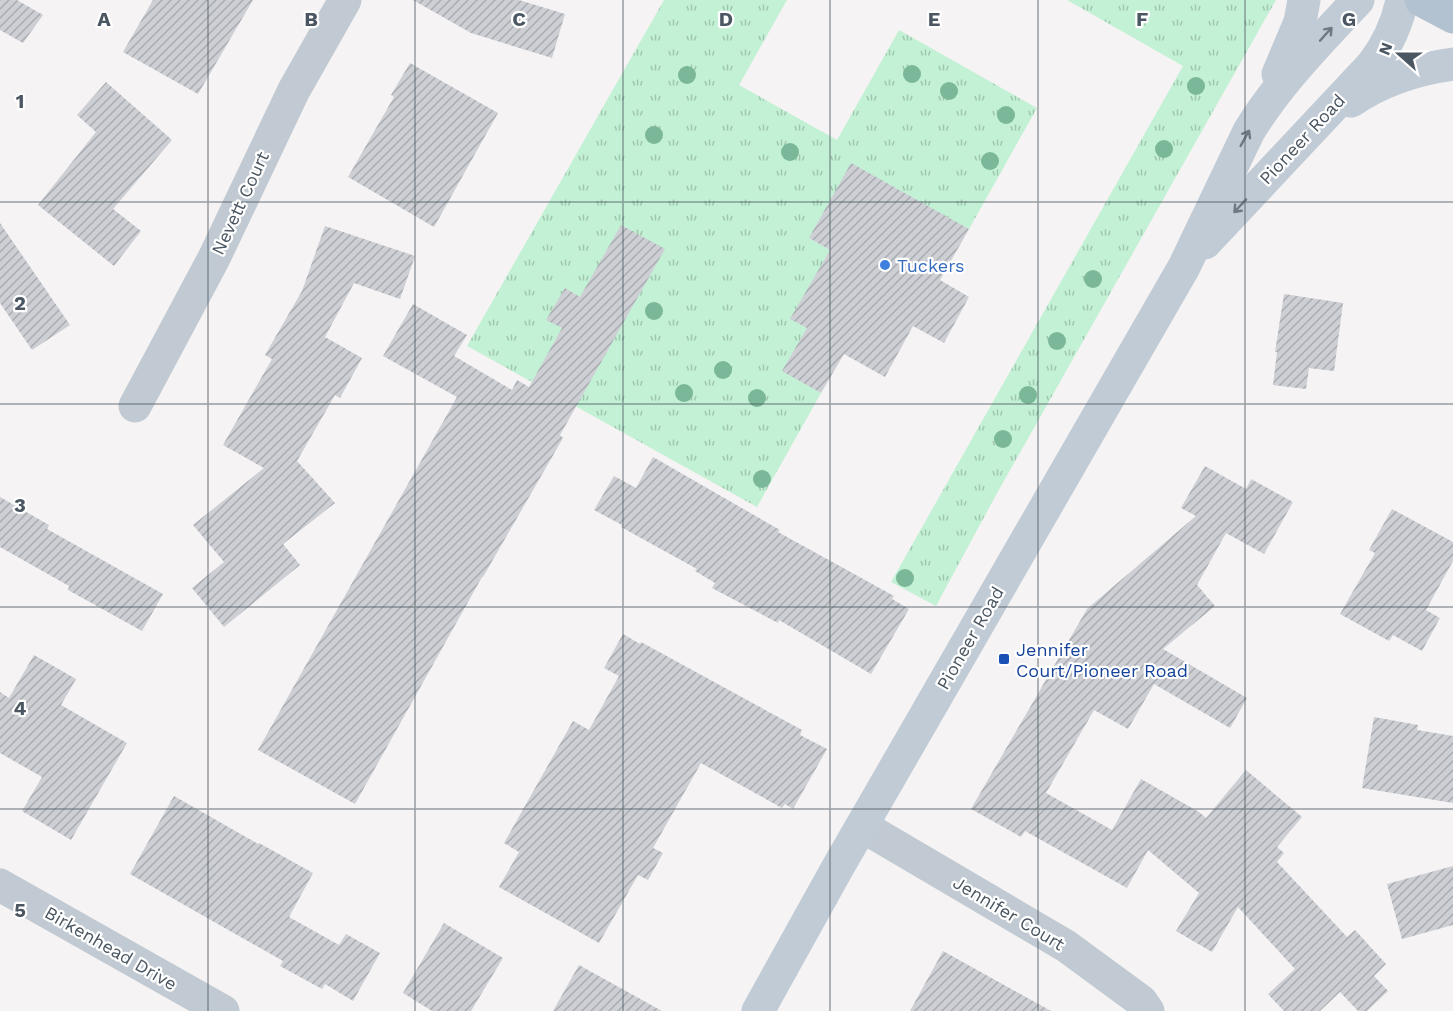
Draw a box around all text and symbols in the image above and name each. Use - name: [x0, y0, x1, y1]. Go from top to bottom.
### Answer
- text: A: [97, 7, 111, 31]
- text: B: [304, 7, 318, 31]
- text: C: [512, 7, 526, 31]
- text: D: [719, 7, 733, 31]
- text: E: [928, 7, 940, 31]
- text: F: [1136, 7, 1148, 31]
- text: G: [1342, 7, 1356, 31]
- north arrow: [1369, 24, 1429, 84]
- one-way arrow: [1319, 27, 1333, 42]
- text: N: [1374, 40, 1396, 58]
- text: 1: [16, 89, 24, 113]
- street label: Pioneer Road: [1255, 90, 1349, 188]
- one-way arrow: [1240, 130, 1251, 148]
- street label: Nevett Court: [207, 148, 273, 258]
- one-way arrow: [1233, 198, 1247, 213]
- place label: Tuckers: [897, 255, 965, 276]
- marker: Tuckers: [878, 258, 892, 272]
- text: 2: [14, 291, 26, 315]
- text: 3: [14, 493, 26, 517]
- street label: Pioneer Road: [932, 583, 1008, 693]
- place label: Jennifer Court/Pioneer Road: [1016, 639, 1188, 681]
- marker: Jennifer Court/Pioneer Road: [997, 652, 1011, 666]
- text: 4: [14, 696, 27, 720]
- street label: Jennifer Court: [949, 871, 1069, 955]
- text: 5: [14, 898, 26, 922]
- street label: Birkenhead Drive: [41, 902, 181, 994]

